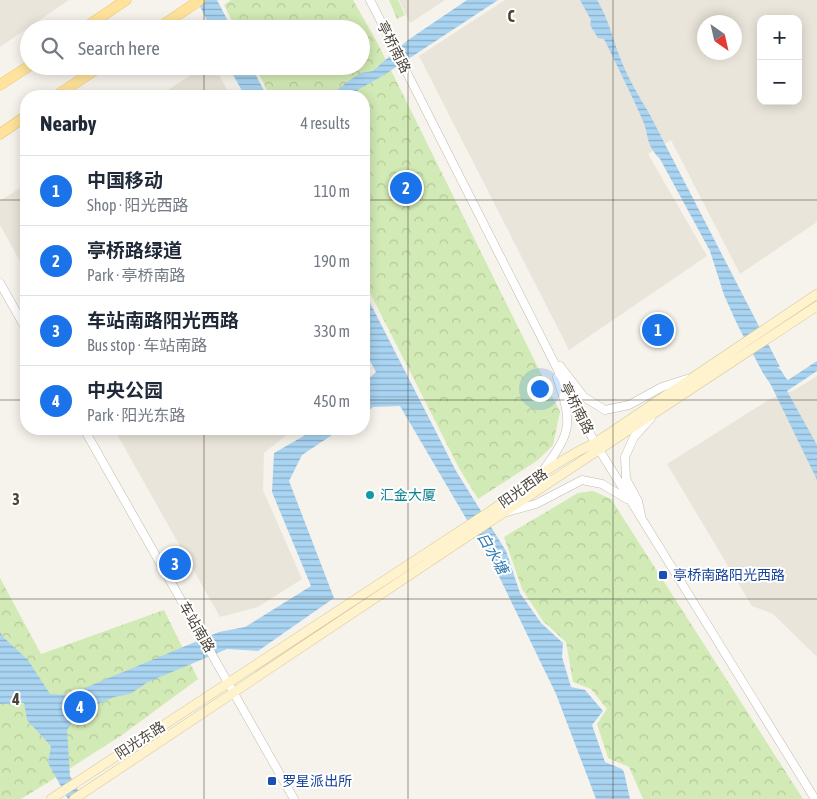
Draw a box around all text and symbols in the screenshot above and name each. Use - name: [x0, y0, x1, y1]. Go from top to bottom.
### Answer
- text: C: [507, 7, 515, 25]
- north arrow: [697, 15, 742, 60]
- map controls: [757, 15, 802, 105]
- button: +: [757, 15, 802, 60]
- street label: 亭桥南路: [374, 18, 414, 76]
- search box: [20, 20, 370, 75]
- icon: search: [38, 34, 66, 62]
- text: Search here: [78, 37, 160, 59]
- button: −: [757, 60, 802, 105]
- text: Nearby: [40, 111, 96, 135]
- text: 4 results: [300, 114, 350, 132]
- text: 中国移动: [87, 169, 163, 191]
- pin: 2: [390, 169, 422, 207]
- text: 1: [52, 182, 60, 200]
- text: 110 m: [314, 182, 350, 200]
- text: Shop · 阳光西路: [87, 196, 188, 214]
- text: 亭桥路绿道: [87, 239, 182, 261]
- text: 2: [52, 252, 60, 270]
- text: 190 m: [314, 252, 350, 270]
- text: Park · 亭桥南路: [87, 266, 186, 284]
- text: 车站南路阳光西路: [87, 309, 239, 331]
- pin: 1: [642, 311, 674, 349]
- text: 3: [52, 322, 60, 340]
- text: 330 m: [314, 322, 350, 340]
- text: Bus stop · 车站南路: [87, 336, 207, 354]
- your location: [527, 376, 553, 402]
- text: 中央公园: [87, 379, 163, 401]
- street label: 亭桥南路: [557, 379, 597, 437]
- text: 4: [52, 392, 60, 410]
- text: 450 m: [314, 392, 350, 410]
- text: Park · 阳光东路: [87, 406, 186, 424]
- street label: 阳光西路: [495, 465, 551, 511]
- place label: 汇金大厦: [380, 487, 436, 503]
- marker: 汇金大厦: [364, 489, 376, 501]
- text: 3: [12, 490, 20, 508]
- water label: 白水塘: [474, 529, 513, 579]
- pin: 3: [159, 545, 191, 583]
- place label: 亭桥南路阳光西路: [673, 567, 785, 583]
- marker: 亭桥南路阳光西路: [657, 569, 669, 581]
- street label: 车站南路: [176, 599, 218, 655]
- pin: 4: [64, 688, 96, 726]
- text: 4: [11, 690, 20, 708]
- street label: 阳光东路: [112, 718, 168, 762]
- place label: 罗星派出所: [282, 773, 352, 789]
- marker: 罗星派出所: [266, 775, 278, 787]

